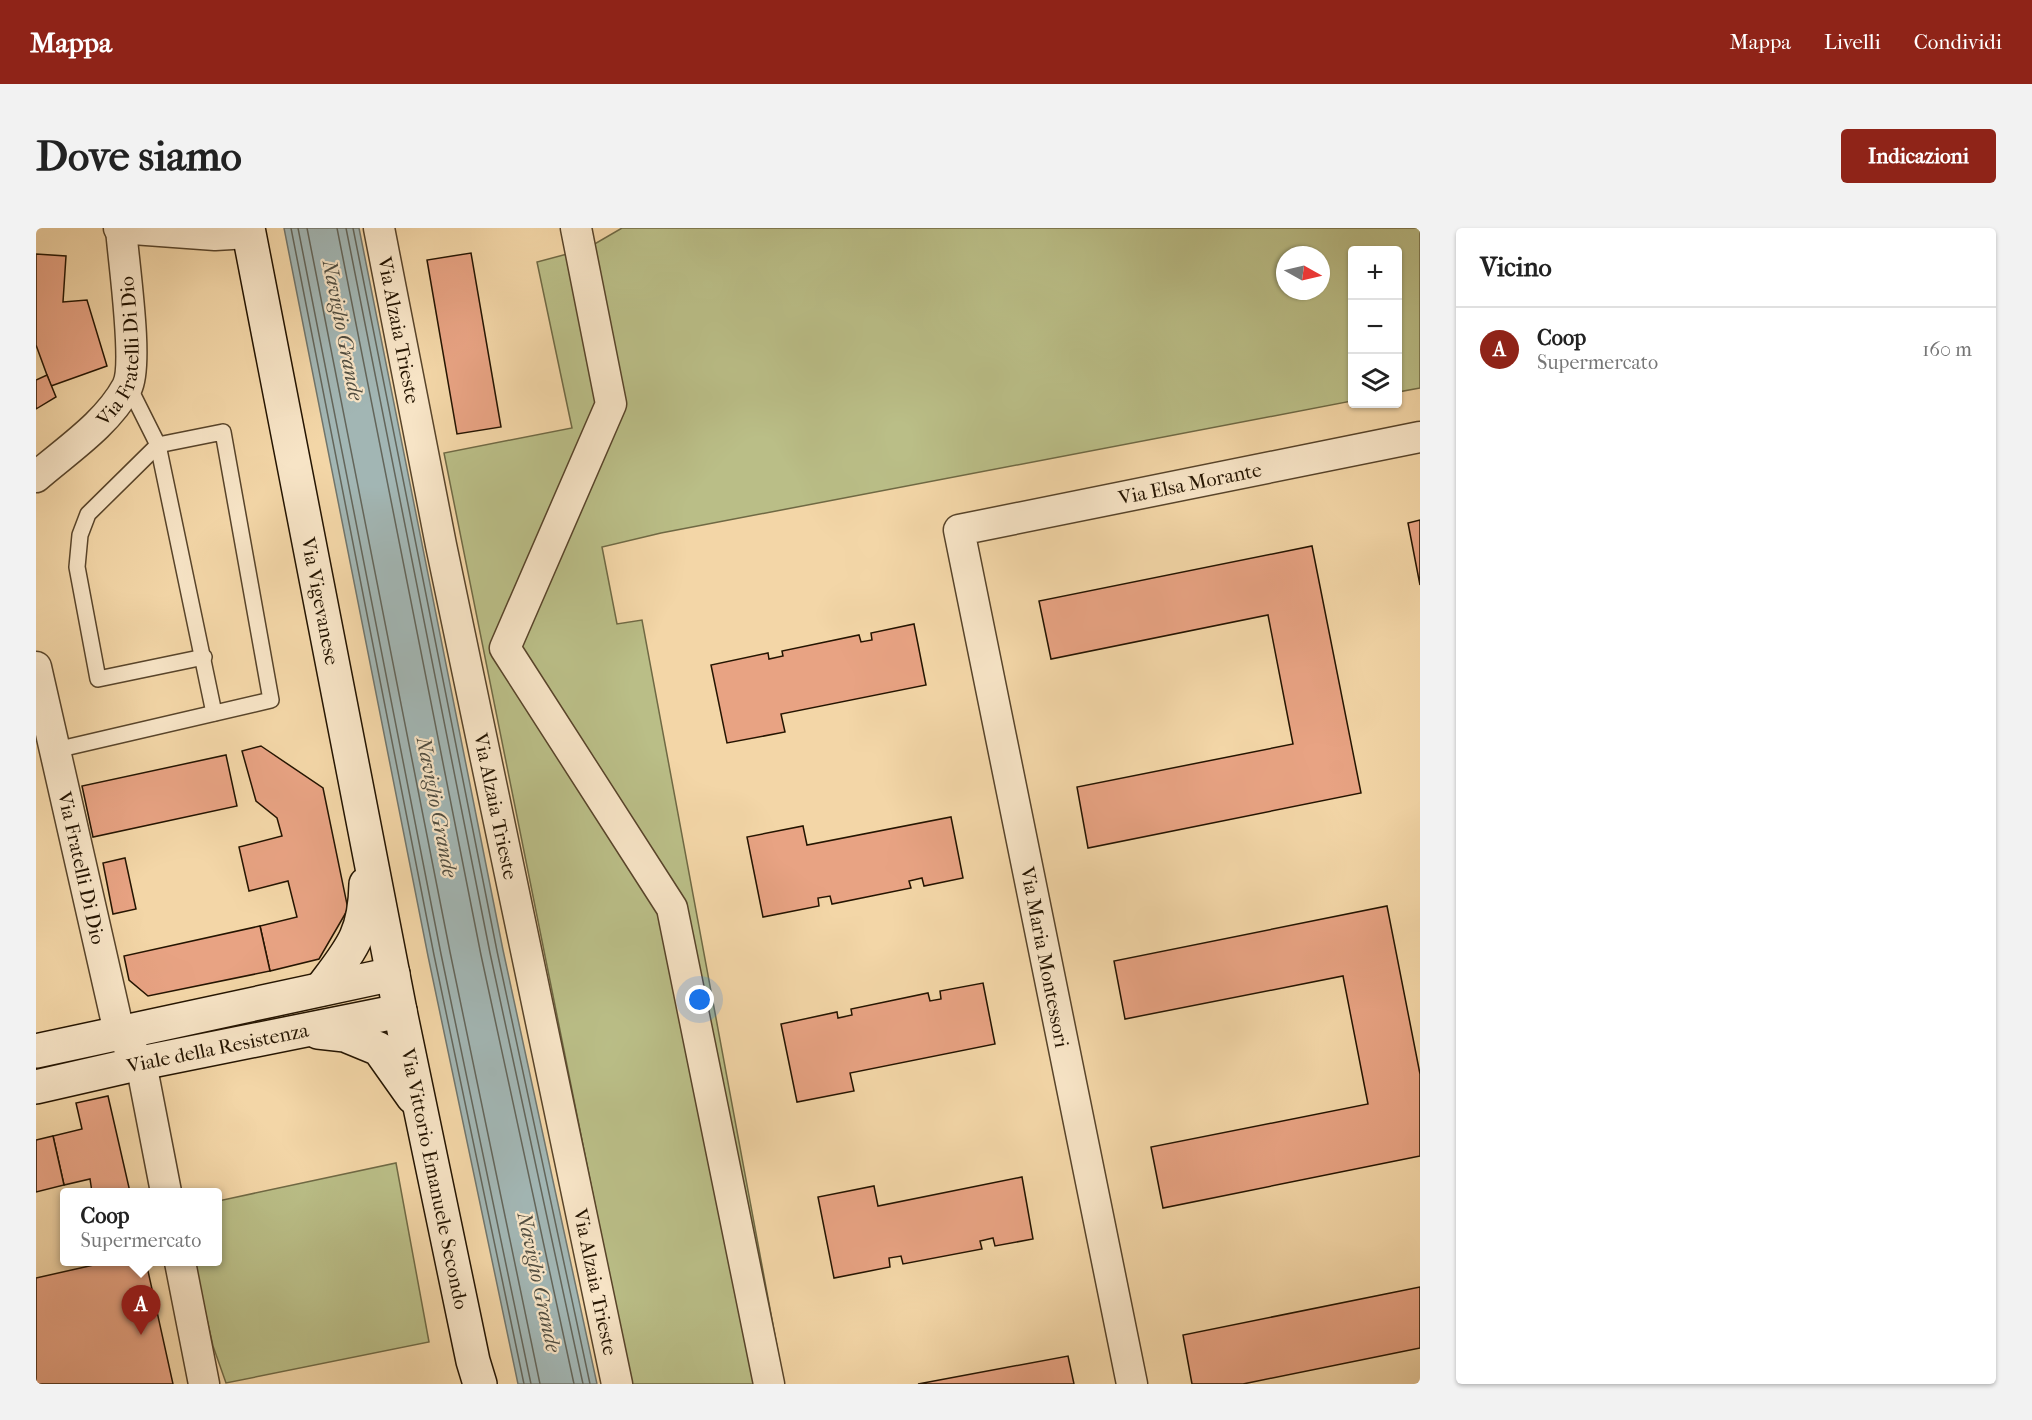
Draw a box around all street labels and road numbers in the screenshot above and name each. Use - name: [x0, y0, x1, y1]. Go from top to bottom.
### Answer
- street label: Via Alzaia Trieste: [373, 254, 424, 406]
- street label: Via Fratelli Di Dio: [91, 275, 143, 431]
- street label: Via Elsa Morante: [1116, 458, 1264, 510]
- street label: Via Vigevanese: [296, 534, 344, 667]
- street label: Via Alzaia Trieste: [469, 730, 522, 882]
- street label: Via Fratelli Di Dio: [52, 788, 110, 947]
- street label: Via Maria Montessori: [1016, 864, 1073, 1050]
- street label: Viale della Resistenza: [124, 1018, 311, 1078]
- street label: Via Vittorio Emanuele Secondo: [396, 1045, 473, 1311]
- street label: Via Alzaia Trieste: [568, 1206, 622, 1358]

